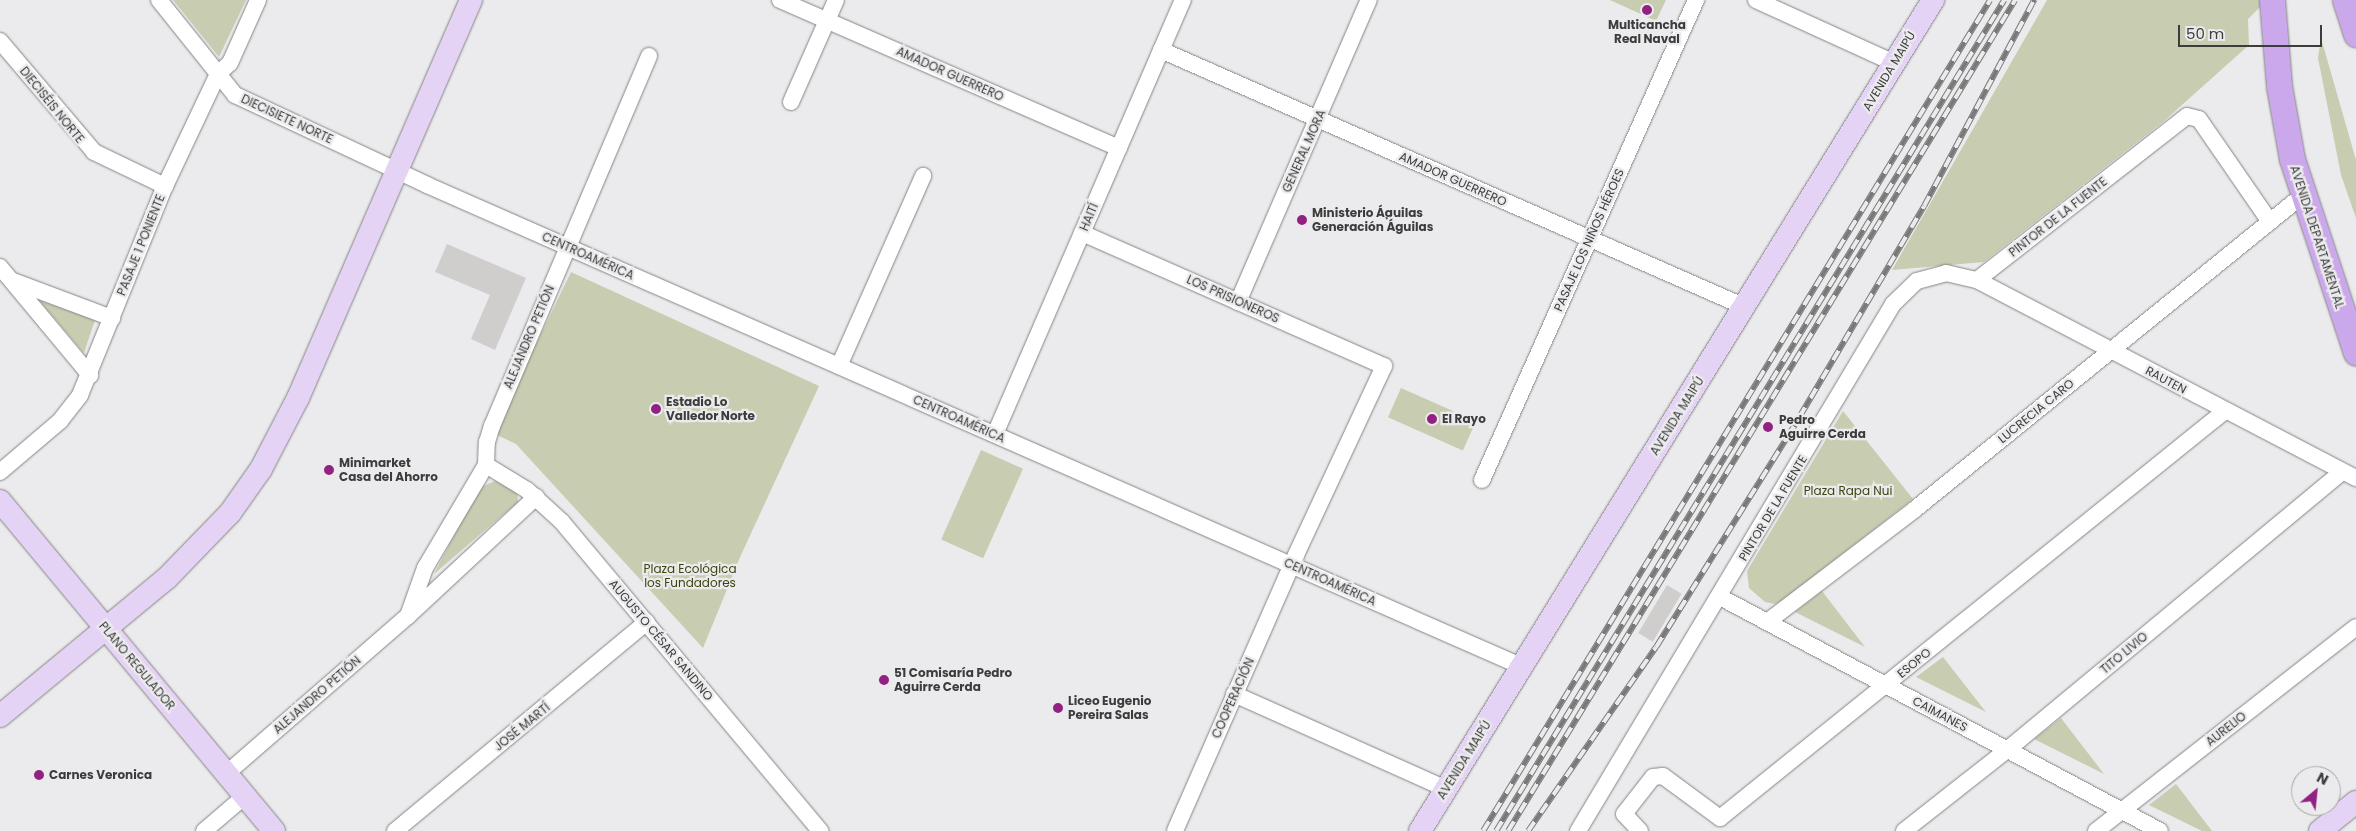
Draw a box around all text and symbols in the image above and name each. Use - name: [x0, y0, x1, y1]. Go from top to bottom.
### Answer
- marker: Multicancha Real Naval: [1641, 4, 1653, 16]
- scale bar: [2181, 15, 2325, 47]
- place label: Multicancha Real Naval: [1608, 18, 1686, 46]
- text: 50 m: [2186, 23, 2224, 44]
- street label: AVENIDA MAIPÚ: [1860, 29, 1918, 113]
- street label: AMADOR GUERRERO: [894, 44, 1006, 104]
- street label: DIECISÉIS NORTE: [17, 64, 87, 146]
- street label: DIECISIETE NORTE: [239, 91, 335, 147]
- street label: GENERAL MORA: [1279, 107, 1329, 195]
- street label: AMADOR GUERRERO: [1397, 149, 1509, 209]
- street label: AVENIDA DEPARTAMENTAL: [2287, 164, 2347, 310]
- street label: PASAJE LOS NIÑOS HÉROES: [1551, 166, 1627, 314]
- street label: PINTOR DE LA FUENTE: [2006, 174, 2110, 260]
- street label: PASAJE 1 PONIENTE: [114, 192, 168, 298]
- street label: HAITÍ: [1077, 201, 1101, 233]
- place label: Ministerio Águilas Generación Águilas: [1312, 206, 1433, 234]
- marker: Ministerio Águilas Generación Águilas: [1296, 214, 1308, 226]
- street label: CENTROAMÉRICA: [540, 229, 636, 283]
- street label: LOS PRISIONEROS: [1184, 272, 1282, 326]
- street label: ALEJANDRO PETIÓN: [501, 283, 557, 391]
- street label: RAUTEN: [2143, 363, 2189, 397]
- street label: AVENIDA MAIPÚ: [1647, 374, 1707, 458]
- street label: LUCRECIA CARO: [1995, 376, 2077, 446]
- street label: CENTROAMÉRICA: [911, 392, 1007, 446]
- place label: Estadio Lo Valledor Norte: [666, 395, 755, 423]
- marker: Estadio Lo Valledor Norte: [650, 403, 662, 415]
- place label: El Rayo: [1442, 412, 1486, 426]
- marker: El Rayo: [1426, 413, 1438, 425]
- place label: Pedro Aguirre Cerda: [1779, 413, 1866, 441]
- marker: Pedro Aguirre Cerda: [1761, 420, 1775, 434]
- street label: PINTOR DE LA FUENTE: [1736, 453, 1810, 563]
- place label: Minimarket Casa del Ahorro: [339, 456, 438, 484]
- marker: Minimarket Casa del Ahorro: [323, 464, 335, 476]
- park label: Plaza Rapa Nui: [1804, 484, 1892, 498]
- street label: CENTROAMÉRICA: [1282, 555, 1378, 609]
- park label: Plaza Ecológica los Fundadores: [644, 562, 736, 590]
- street label: AUGUSTO CÉSAR SANDINO: [606, 576, 716, 704]
- street label: PLANO REGULADOR: [96, 619, 178, 713]
- street label: TITO LIVIO: [2097, 629, 2151, 677]
- street label: ESOPO: [1894, 645, 1934, 681]
- street label: ALEJANDRO PETIÓN: [270, 653, 364, 737]
- street label: COOPERACIÓN: [1209, 655, 1257, 741]
- place label: 51 Comisaría Pedro Aguirre Cerda: [894, 666, 1012, 694]
- marker: 51 Comisaría Pedro Aguirre Cerda: [878, 674, 890, 686]
- street label: CAIMANES: [1910, 693, 1970, 735]
- place label: Liceo Eugenio Pereira Salas: [1068, 694, 1151, 722]
- street label: JOSÉ MARTÍ: [491, 700, 553, 754]
- marker: Liceo Eugenio Pereira Salas: [1052, 702, 1064, 714]
- street label: AURELIO: [2203, 709, 2249, 749]
- street label: AVENIDA MAIPÚ: [1434, 718, 1494, 802]
- north arrow: [2291, 766, 2341, 816]
- text: N: [2313, 767, 2332, 790]
- place label: Carnes Veronica: [49, 768, 152, 782]
- marker: Carnes Veronica: [33, 769, 45, 781]

